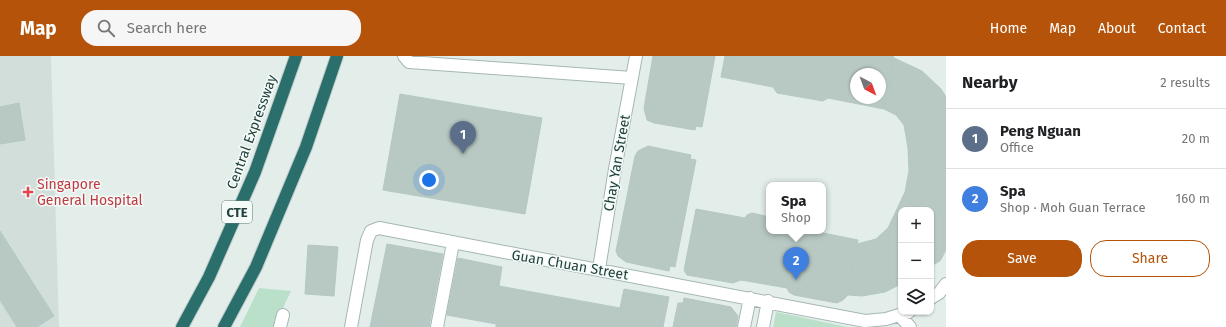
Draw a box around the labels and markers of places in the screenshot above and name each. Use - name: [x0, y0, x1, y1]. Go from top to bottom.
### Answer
- pin: 1: [450, 121, 476, 154]
- place label: Singapore General Hospital: [37, 176, 143, 209]
- marker: Singapore General Hospital: [22, 186, 34, 198]
- pin: 2: [783, 247, 809, 280]

